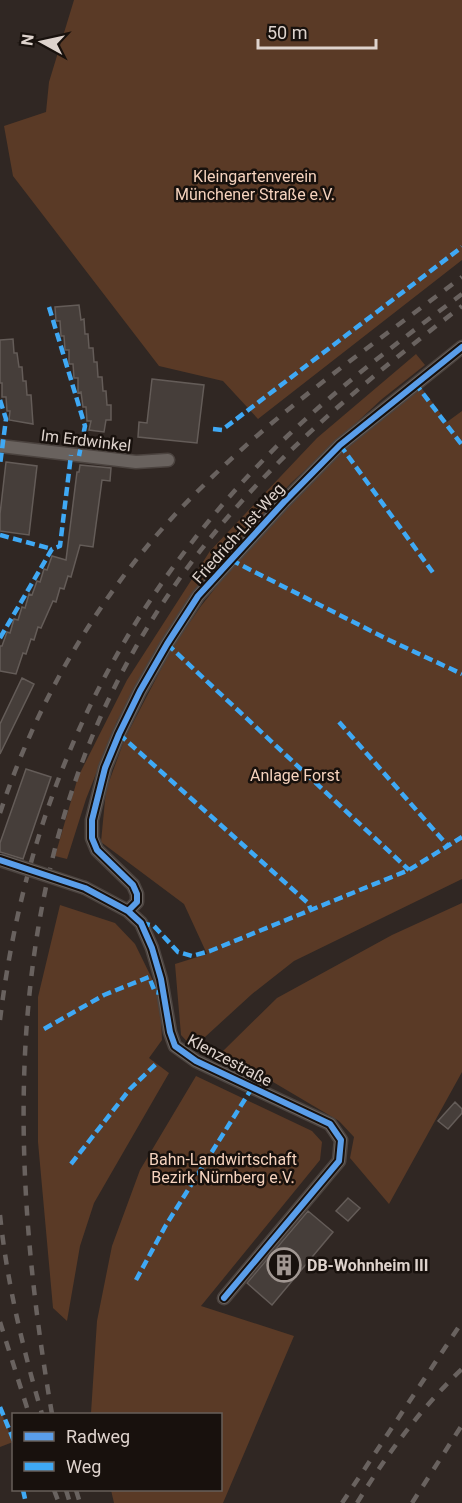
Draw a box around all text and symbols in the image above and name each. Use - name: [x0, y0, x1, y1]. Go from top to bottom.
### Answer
- north arrow: [12, 12, 72, 72]
- scale bar: [258, 12, 376, 50]
- text: 50 m: [267, 22, 307, 43]
- text: N: [17, 33, 38, 47]
- park label: Kleingartenverein Münchener Straße e.V.: [175, 167, 335, 204]
- street label: Im Erdwinkel: [40, 426, 132, 455]
- street label: Friedrich-List-Weg: [188, 479, 288, 587]
- park label: Anlage Forst: [250, 766, 340, 785]
- street label: Klenzestraße: [184, 1030, 275, 1091]
- park label: Bahn-Landwirtschaft Bezirk Nürnberg e.V.: [149, 1150, 297, 1187]
- building icon: DB-Wohnheim III: [266, 1247, 302, 1283]
- place label: DB-Wohnheim III: [307, 1256, 428, 1275]
- legend: [12, 1413, 222, 1491]
- text: Radweg: [66, 1426, 130, 1447]
- text: Weg: [66, 1456, 101, 1477]

